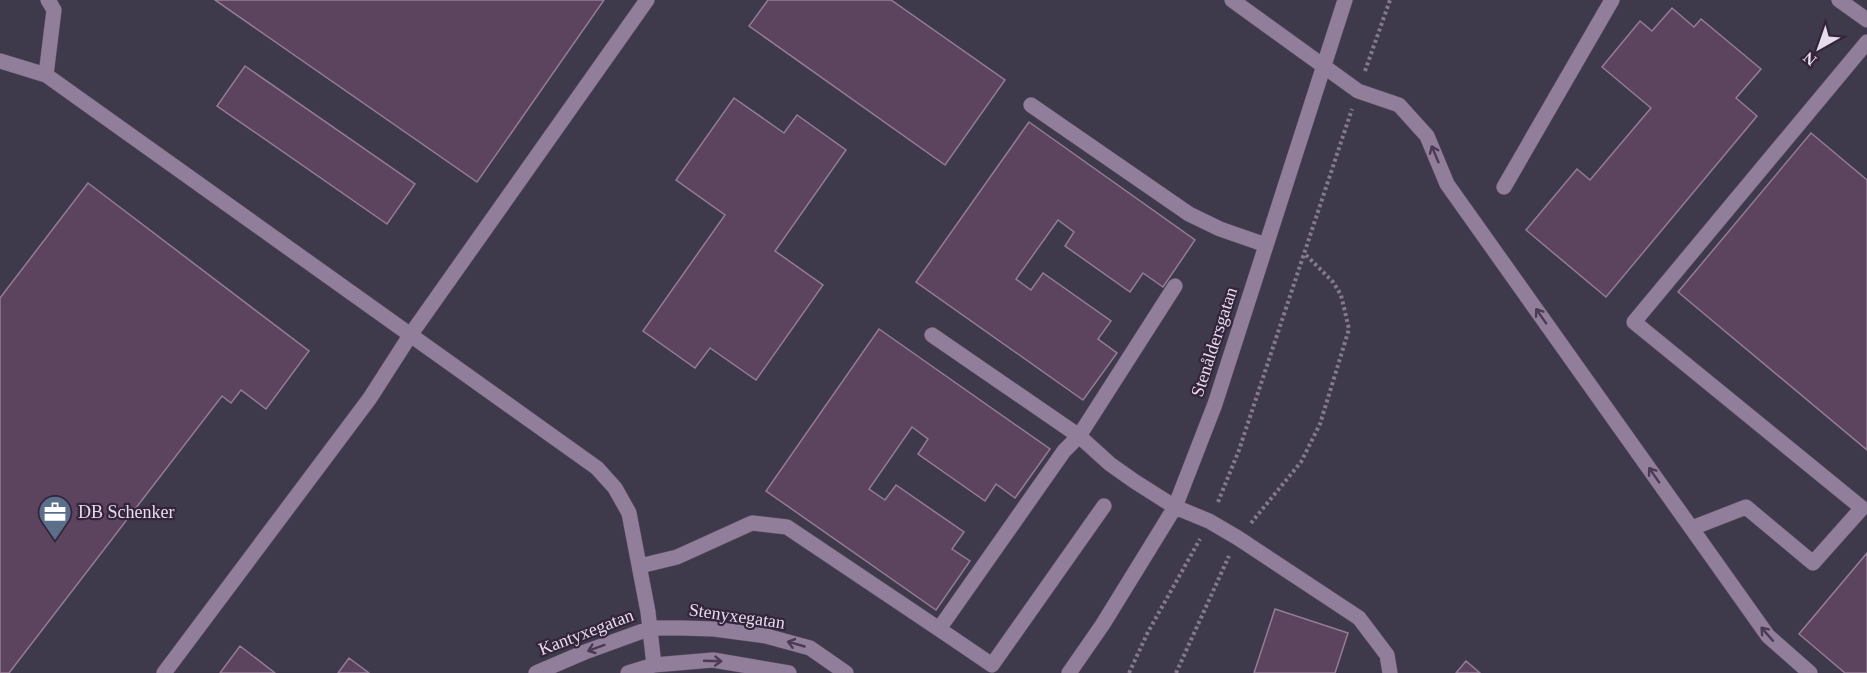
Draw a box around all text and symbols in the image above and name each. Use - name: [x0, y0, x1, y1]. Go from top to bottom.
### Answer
- north arrow: [1789, 18, 1849, 78]
- text: N: [1799, 49, 1820, 69]
- one-way arrow: [1429, 145, 1440, 163]
- street label: Stenåldersgatan: [1187, 285, 1241, 399]
- one-way arrow: [1535, 309, 1547, 325]
- one-way arrow: [1648, 468, 1660, 484]
- office icon: DB Schenker: [37, 494, 73, 541]
- place label: DB Schenker: [78, 502, 174, 522]
- street label: Stenyxegatan: [688, 599, 786, 633]
- street label: Kantyxegatan: [536, 605, 636, 659]
- one-way arrow: [1760, 627, 1774, 642]
- one-way arrow: [787, 638, 806, 649]
- one-way arrow: [587, 643, 606, 654]
- one-way arrow: [702, 655, 722, 667]

